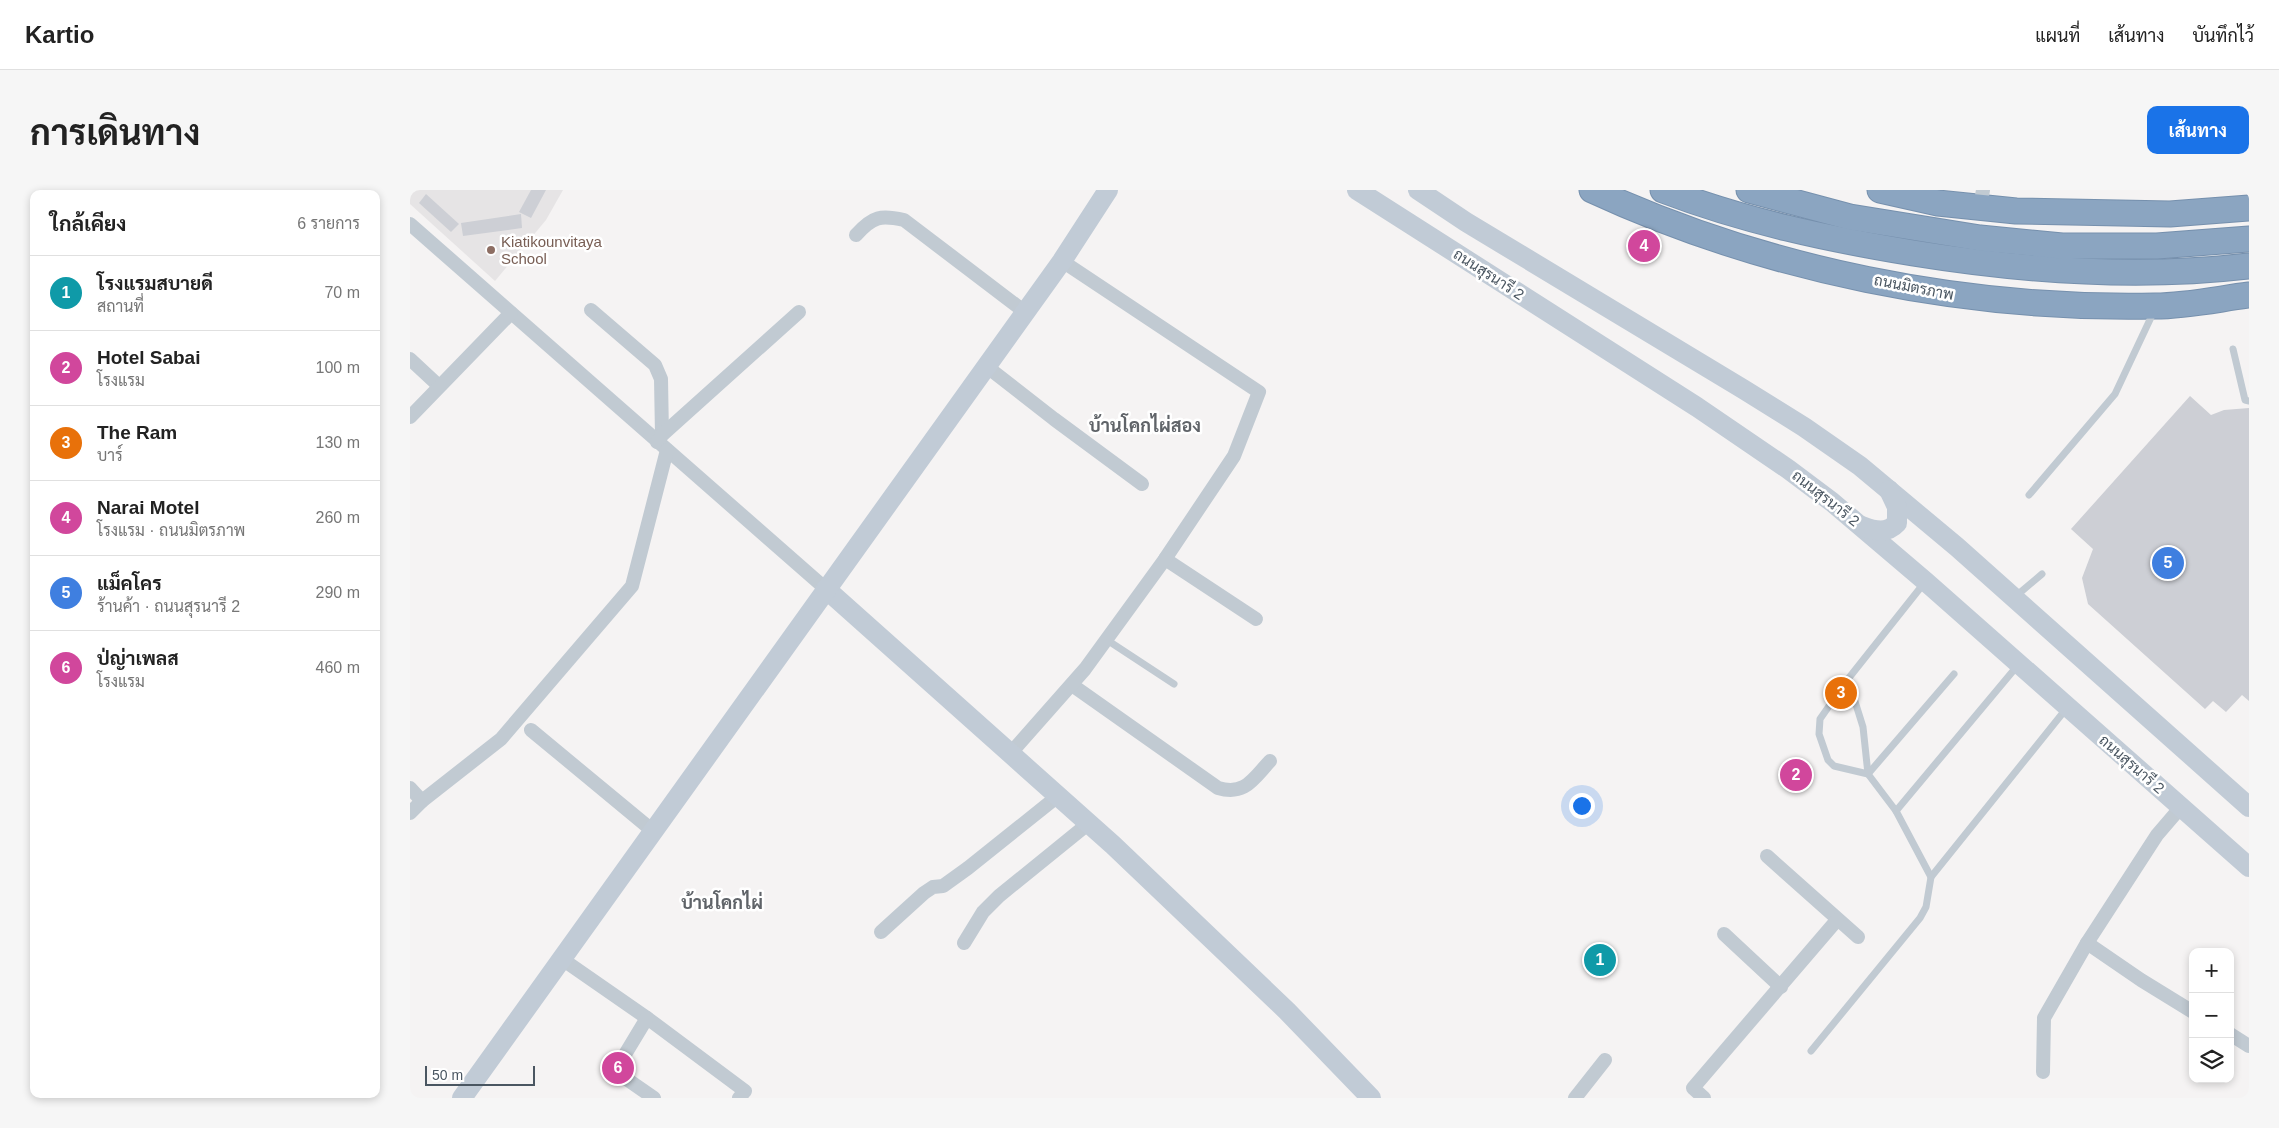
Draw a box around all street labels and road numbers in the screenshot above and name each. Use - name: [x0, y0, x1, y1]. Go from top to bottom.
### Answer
- street label: ถนนสุรนารี 2: [1449, 244, 1528, 306]
- street label: ถนนมิตรภาพ: [1873, 271, 1955, 303]
- street label: ถนนสุรนารี 2: [1787, 466, 1864, 532]
- street label: ถนนสุรนารี 2: [2094, 730, 2169, 799]

